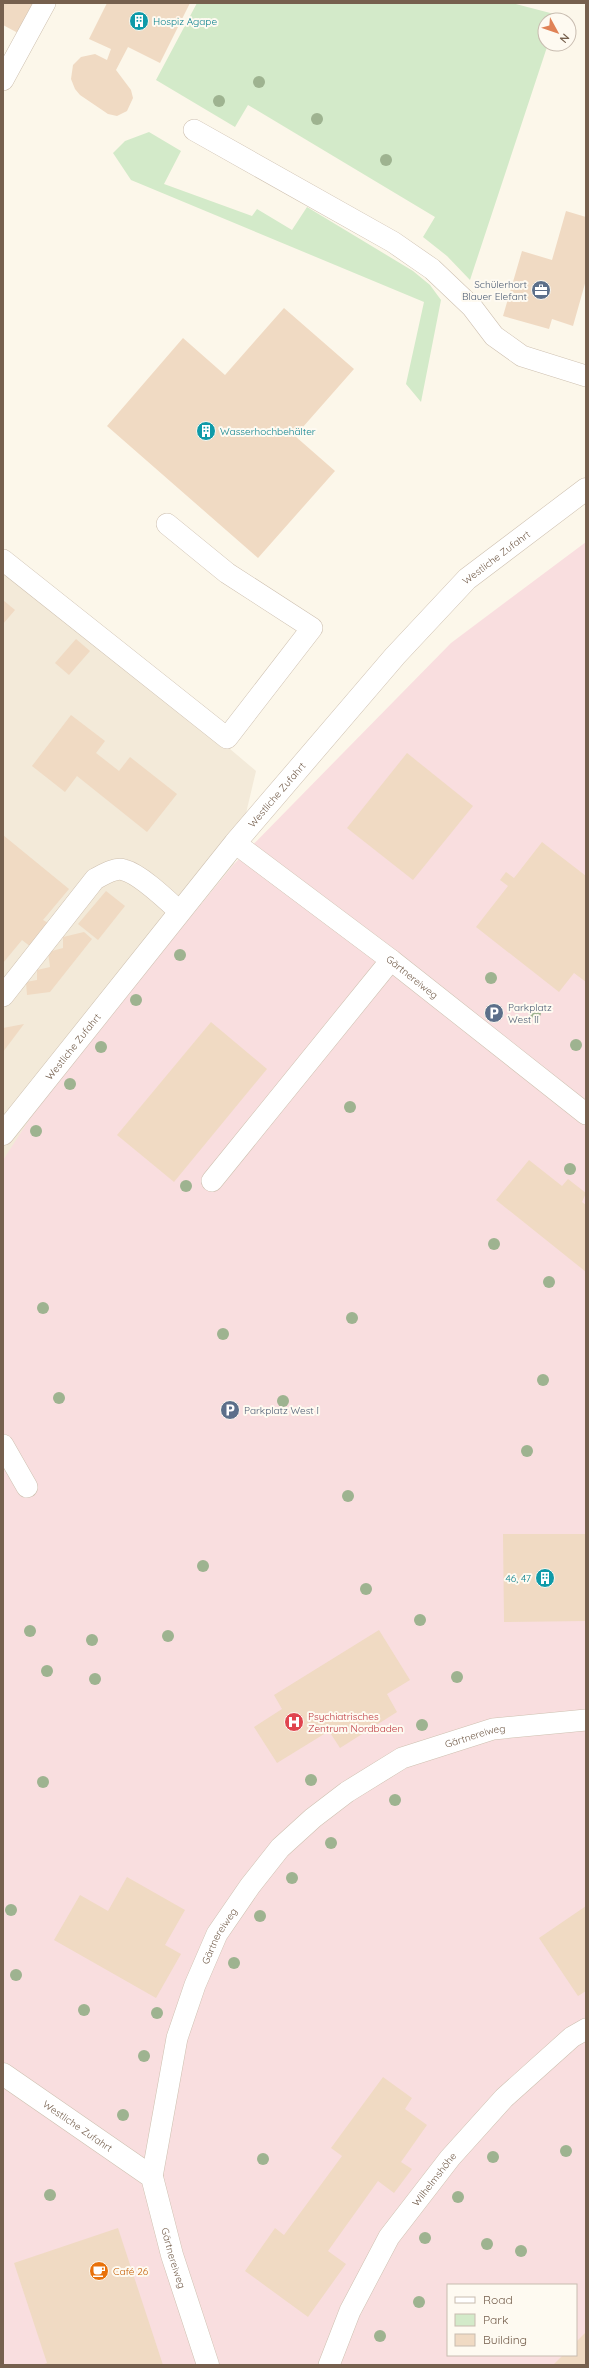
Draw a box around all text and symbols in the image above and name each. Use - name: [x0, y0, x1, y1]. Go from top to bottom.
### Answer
- building icon: Hospiz Agape: [128, 10, 150, 32]
- north arrow: [537, 12, 577, 52]
- place label: Hospiz Agape: [153, 15, 217, 28]
- text: N: [557, 31, 573, 46]
- place label: Schülerhort Blauer Elefant: [462, 278, 528, 303]
- office icon: Schülerhort Blauer Elefant: [530, 279, 552, 301]
- building icon: Wasserhochbehälter: [195, 420, 217, 442]
- place label: Wasserhochbehälter: [220, 425, 316, 438]
- street label: Westliche Zufahrt: [460, 527, 533, 587]
- street label: Westliche Zufahrt: [245, 759, 309, 830]
- street label: Gärtnereiweg: [383, 953, 440, 1002]
- place label: Parkplatz West II: [508, 1001, 552, 1026]
- parking icon: Parkplatz West II: [483, 1002, 505, 1024]
- street label: Westliche Zufahrt: [43, 1010, 104, 1083]
- parking icon: Parkplatz West I: [219, 1399, 241, 1421]
- place label: Parkplatz West I: [244, 1404, 319, 1417]
- building icon: 46, 47: [534, 1567, 556, 1589]
- place label: 46, 47: [506, 1572, 531, 1585]
- place label: Psychiatrisches Zentrum Nordbaden: [308, 1710, 403, 1735]
- hospital icon: Psychiatrisches Zentrum Nordbaden: [283, 1711, 305, 1733]
- street label: Gärtnereiweg: [443, 1722, 506, 1751]
- street label: Gärtnereiweg: [199, 1905, 240, 1966]
- street label: Westliche Zufahrt: [40, 2098, 115, 2155]
- street label: Wilhelmshöhe: [409, 2149, 459, 2209]
- street label: Gärtnereiweg: [158, 2226, 188, 2290]
- cafe icon: Café 26: [88, 2260, 110, 2282]
- place label: Café 26: [113, 2265, 149, 2278]
- legend: [447, 2284, 577, 2356]
- text: Road: [483, 2292, 513, 2307]
- text: Park: [483, 2312, 508, 2327]
- text: Building: [483, 2332, 527, 2347]

